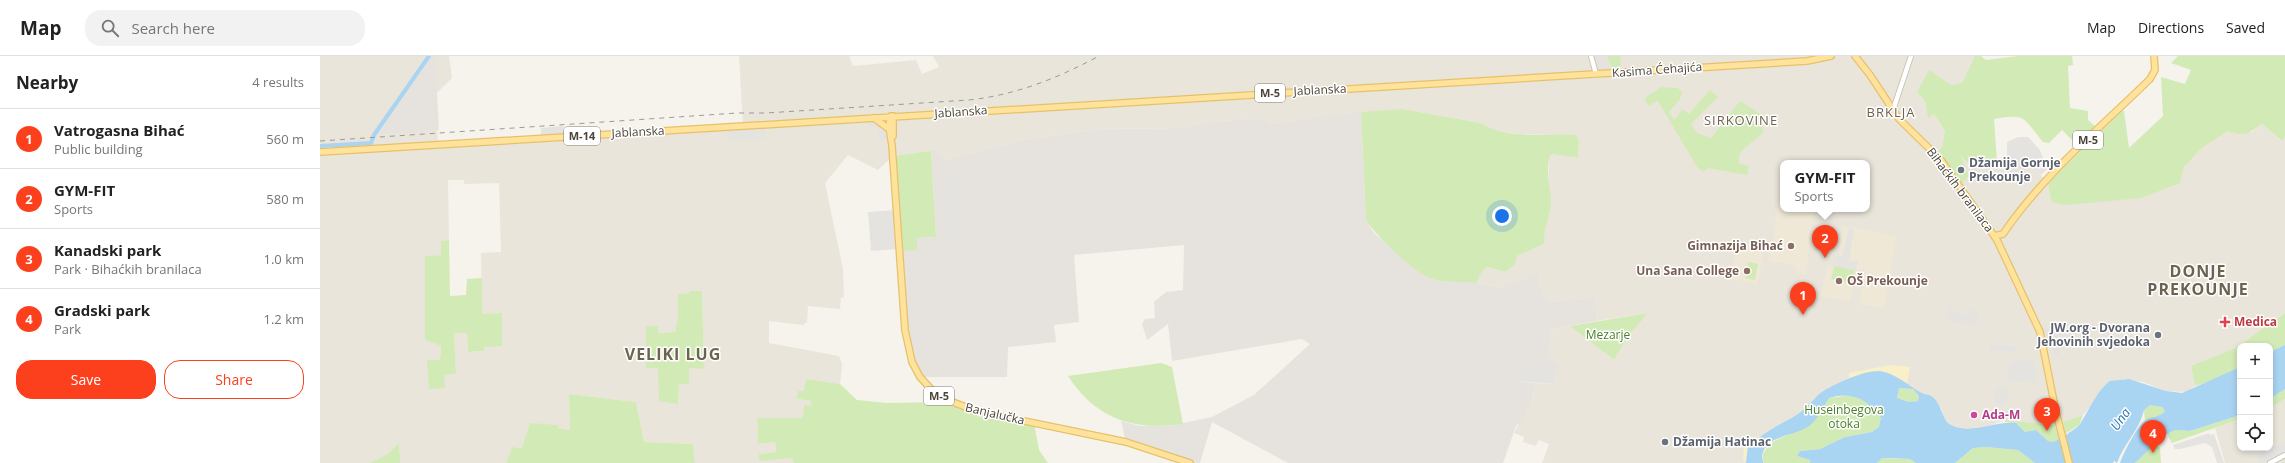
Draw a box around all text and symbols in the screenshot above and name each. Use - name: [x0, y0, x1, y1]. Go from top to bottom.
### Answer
- search box: [85, 10, 365, 46]
- text: Map: [20, 15, 61, 41]
- icon: search: [99, 17, 121, 39]
- text: Search here: [131, 18, 215, 38]
- text: Map: [2087, 18, 2116, 37]
- text: Directions: [2138, 18, 2204, 37]
- text: Saved: [2226, 18, 2265, 37]
- street label: Kasima Ćehajića: [1611, 58, 1703, 81]
- text: Nearby: [16, 71, 78, 94]
- text: 4 results: [252, 73, 304, 91]
- street label: Jablanska: [1292, 80, 1347, 99]
- road number: M-5: [1255, 84, 1285, 102]
- street label: Jablanska: [933, 101, 988, 122]
- district label: BRKLJA: [1867, 103, 1915, 121]
- district label: SIRKOVINE: [1704, 111, 1778, 129]
- text: Vatrogasna Bihać: [54, 120, 185, 140]
- street label: Jablanska: [610, 122, 665, 141]
- road number: M-14: [564, 127, 600, 145]
- text: 1: [25, 130, 33, 148]
- text: 560 m: [266, 130, 304, 148]
- road number: M-5: [2073, 131, 2103, 149]
- text: Public building: [54, 140, 143, 158]
- street label: Bihaćkih branilaca: [1923, 144, 1998, 235]
- place label: Džamija Gornje Prekounje: [1969, 154, 2061, 185]
- popup: [1780, 160, 1870, 212]
- marker: Džamija Gornje Prekounje: [1956, 165, 1966, 175]
- text: GYM-FIT: [1794, 167, 1856, 187]
- text: GYM-FIT: [54, 180, 115, 200]
- text: Sports: [1794, 187, 1834, 205]
- text: 2: [25, 190, 33, 208]
- text: 580 m: [266, 190, 304, 208]
- text: Sports: [54, 200, 93, 218]
- your location: [1492, 206, 1512, 226]
- pin: 2: [1812, 225, 1838, 258]
- place label: Gimnazija Bihać: [1687, 237, 1783, 254]
- text: Kanadski park: [54, 240, 161, 260]
- marker: Gimnazija Bihać: [1786, 241, 1796, 251]
- text: 3: [25, 250, 33, 268]
- text: 1.0 km: [263, 250, 304, 268]
- text: Park · Bihaćkih branilaca: [54, 260, 202, 278]
- district label: DONJE PREKOUNJE: [2147, 260, 2249, 300]
- place label: Una Sana College: [1636, 262, 1739, 279]
- marker: Una Sana College: [1742, 266, 1752, 276]
- place label: OŠ Prekounje: [1847, 272, 1928, 289]
- marker: OŠ Prekounje: [1834, 276, 1844, 286]
- pin: 1: [1790, 282, 1816, 315]
- text: Gradski park: [54, 300, 150, 320]
- text: 4: [25, 310, 33, 328]
- text: 1.2 km: [263, 310, 304, 328]
- place label: Medica: [2234, 313, 2277, 330]
- marker: Medica: [2219, 316, 2231, 328]
- place label: JW.org - Dvorana Jehovinih svjedoka: [2036, 319, 2150, 350]
- text: Park: [54, 320, 81, 338]
- park label: Mezarje: [1586, 326, 1631, 343]
- marker: JW.org - Dvorana Jehovinih svjedoka: [2153, 330, 2163, 340]
- district label: VELIKI LUG: [625, 343, 721, 365]
- map controls: [2237, 343, 2273, 451]
- button: +: [2237, 343, 2273, 379]
- button: Save: [16, 360, 156, 399]
- button: Share: [164, 360, 304, 399]
- button: −: [2237, 379, 2273, 415]
- road number: M-5: [924, 387, 954, 405]
- street label: Banjalučka: [964, 398, 1027, 429]
- pin: 3: [2034, 398, 2060, 431]
- park label: Huseinbegova otoka: [1804, 401, 1884, 432]
- water label: Una: [2106, 404, 2135, 434]
- place label: Ada-M: [1982, 406, 2020, 423]
- marker: Ada-M: [1969, 410, 1979, 420]
- button: locate: [2237, 415, 2273, 451]
- pin: 4: [2140, 420, 2166, 453]
- place label: Džamija Hatinac: [1673, 433, 1771, 450]
- marker: Džamija Hatinac: [1660, 437, 1670, 447]

